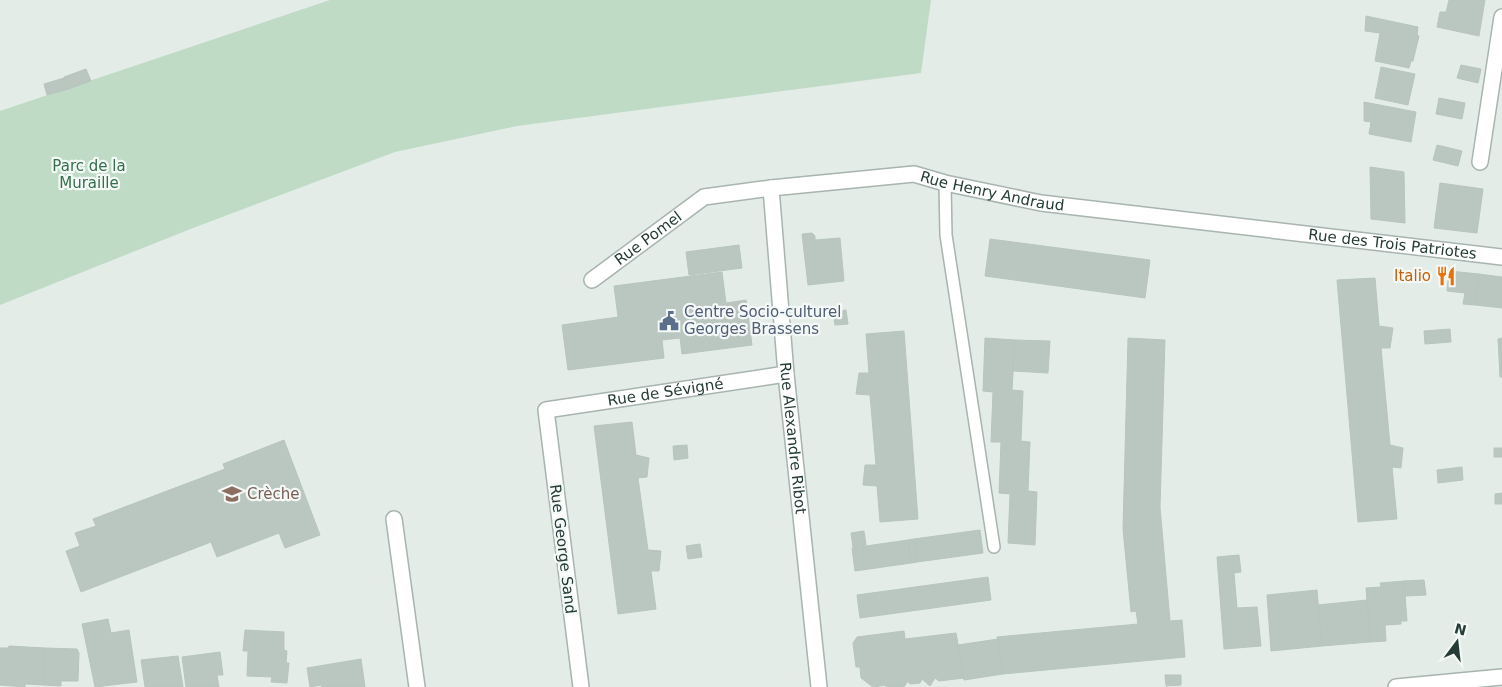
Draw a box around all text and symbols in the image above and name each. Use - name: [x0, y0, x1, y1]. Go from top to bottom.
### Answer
- park label: Parc de la Muraille: [52, 157, 126, 192]
- street label: Rue Henry Andraud: [918, 167, 1065, 215]
- street label: Rue Pomel: [611, 208, 685, 269]
- street label: Rue des Trois Patriotes: [1307, 225, 1478, 263]
- restaurant icon: Italio: [1435, 265, 1457, 287]
- place label: Italio: [1394, 267, 1431, 285]
- place label: Centre Socio-culturel Georges Brassens: [684, 303, 841, 338]
- public building icon: Centre Socio-culturel Georges Brassens: [658, 310, 680, 332]
- street label: Rue Alexandre Ribot: [776, 361, 810, 515]
- street label: Rue de Sévigné: [606, 375, 725, 410]
- school or university icon: Crèche: [221, 483, 243, 505]
- street label: Rue George Sand: [546, 483, 580, 615]
- place label: Crèche: [247, 485, 300, 503]
- north arrow: [1432, 617, 1482, 667]
- text: N: [1453, 620, 1468, 639]

